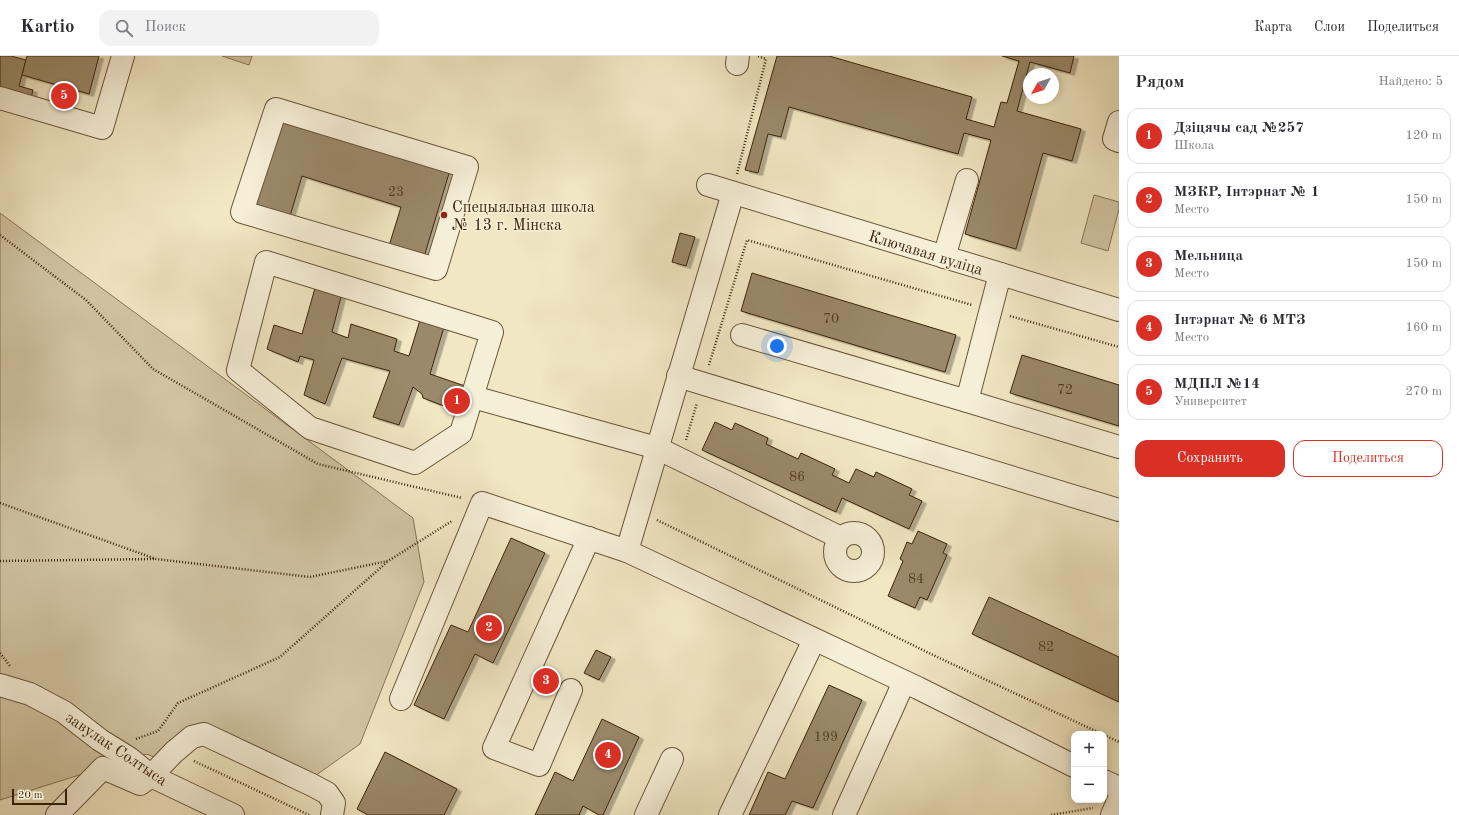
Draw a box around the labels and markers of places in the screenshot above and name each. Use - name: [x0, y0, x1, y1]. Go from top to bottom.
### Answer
- pin: 5: [51, 81, 77, 111]
- place label: Спецыяльная школа № 13 г. Мінска: [452, 200, 595, 234]
- marker: Спецыяльная школа № 13 г. Мінска: [439, 210, 449, 220]
- pin: 1: [444, 386, 470, 416]
- pin: 2: [476, 613, 502, 643]
- pin: 3: [533, 666, 559, 696]
- pin: 4: [595, 740, 621, 770]

